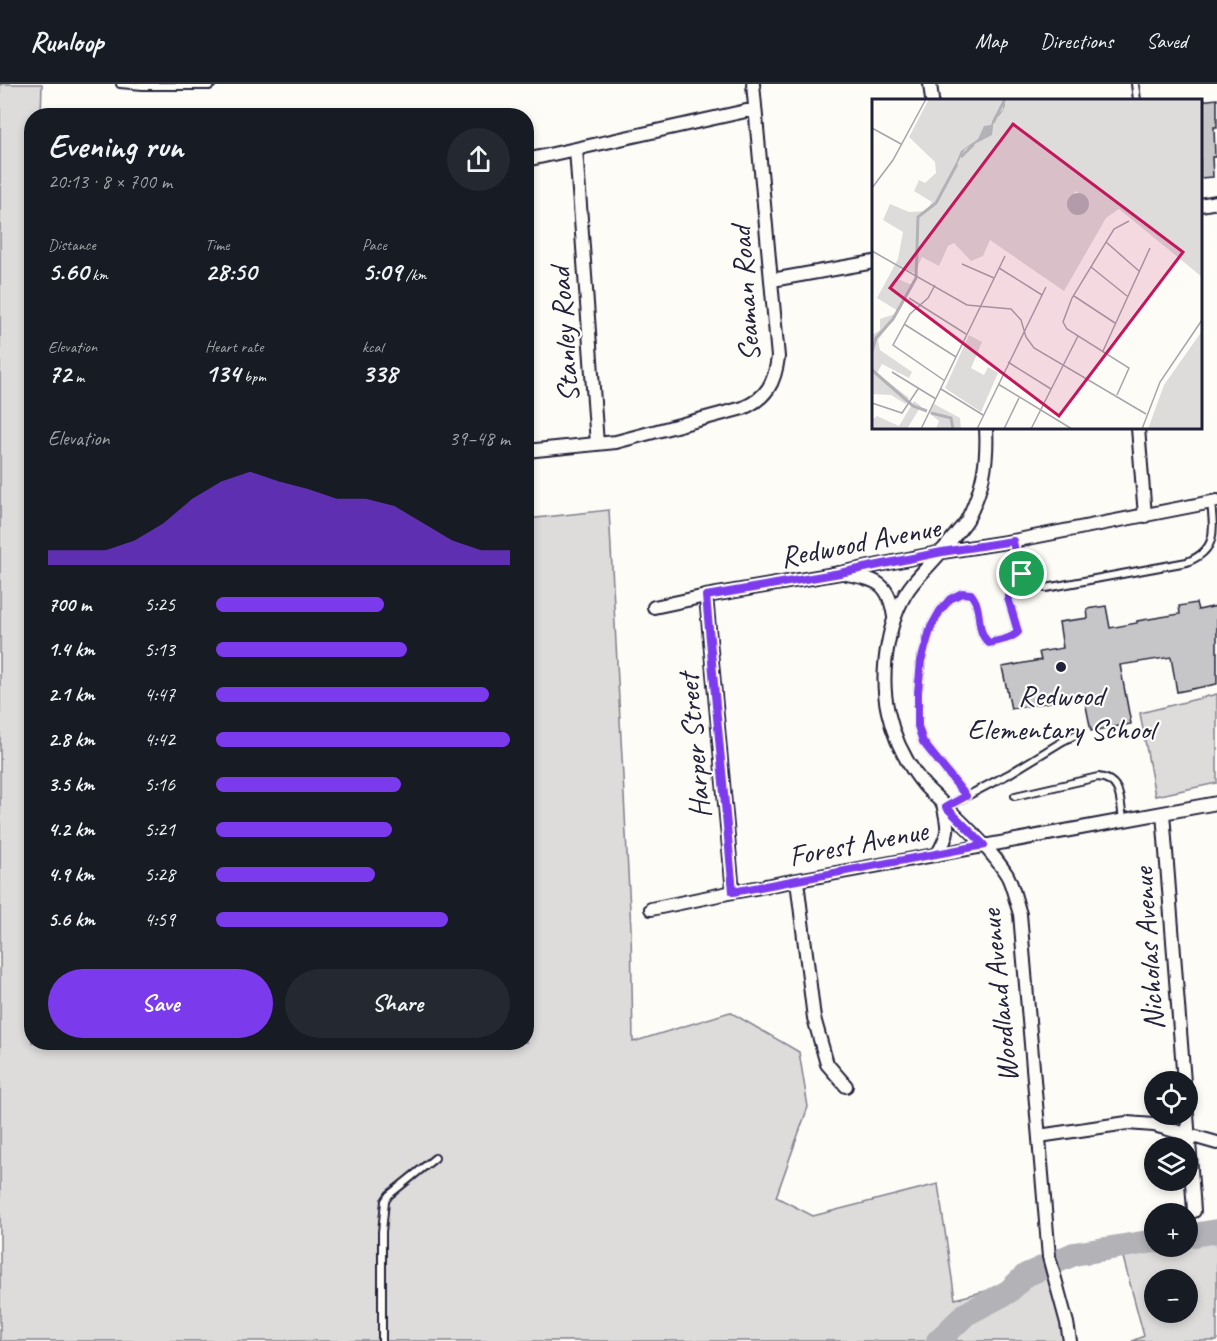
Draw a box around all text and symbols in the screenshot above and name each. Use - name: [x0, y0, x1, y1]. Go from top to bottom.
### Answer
- text: Runloop: [30, 24, 103, 59]
- text: Map: [975, 28, 1007, 54]
- text: Directions: [1040, 28, 1113, 54]
- text: Saved: [1146, 28, 1187, 54]
- inset map: [872, 99, 1202, 429]
- text: Evening run: [48, 125, 183, 167]
- button: share: [447, 128, 510, 191]
- text: 20:13 · 8 × 700 m: [48, 169, 172, 194]
- street label: Seaman Road: [721, 221, 769, 363]
- text: Distance: [48, 235, 96, 255]
- text: Time: [205, 235, 229, 255]
- text: Pace: [362, 235, 387, 255]
- text: 5.60: [48, 255, 88, 288]
- text: 28:50: [205, 255, 257, 288]
- text: 5:09: [362, 255, 402, 288]
- street label: Stanley Road: [540, 262, 588, 404]
- text: km: [88, 265, 108, 285]
- text: /km: [402, 265, 426, 285]
- text: Elevation: [48, 337, 97, 357]
- text: Heart rate: [205, 337, 263, 357]
- text: kcal: [362, 337, 383, 357]
- text: 72: [48, 357, 71, 390]
- text: 134: [205, 357, 240, 390]
- text: 338: [362, 357, 397, 390]
- text: m: [71, 367, 84, 387]
- text: bpm: [240, 367, 266, 387]
- text: Elevation: [48, 426, 110, 451]
- text: 39–48 m: [449, 426, 510, 451]
- street label: Redwood Avenue: [777, 507, 945, 576]
- pin: [996, 548, 1047, 599]
- icon: arrive: [1005, 557, 1038, 590]
- text: 700 m: [48, 592, 91, 617]
- text: 5:25: [144, 592, 175, 617]
- text: 1.4 km: [48, 637, 95, 662]
- text: 5:13: [144, 637, 175, 662]
- marker: Redwood Elementary School: [1054, 660, 1068, 674]
- street label: Harper Street: [668, 668, 719, 820]
- place label: Redwood Elementary School: [967, 676, 1160, 748]
- text: 2.1 km: [48, 682, 95, 707]
- text: 4:47: [144, 682, 175, 707]
- text: 2.8 km: [48, 727, 95, 752]
- text: 4:42: [144, 727, 175, 752]
- text: 3.5 km: [48, 772, 94, 797]
- text: 5:16: [144, 772, 175, 797]
- street label: Forest Avenue: [785, 811, 933, 875]
- text: 4.2 km: [48, 817, 95, 842]
- text: 5:21: [144, 817, 175, 842]
- text: 4.9 km: [48, 862, 94, 887]
- text: 5:28: [144, 862, 175, 887]
- street label: Nicholas Avenue: [1123, 864, 1173, 1032]
- street label: Woodland Avenue: [971, 905, 1027, 1084]
- text: 5.6 km: [48, 907, 95, 932]
- text: 4:59: [144, 907, 175, 932]
- button: Save: [48, 969, 273, 1038]
- button: Share: [285, 969, 510, 1038]
- map controls: [1144, 1071, 1198, 1323]
- button: locate: [1144, 1071, 1198, 1125]
- button: layers: [1144, 1137, 1198, 1191]
- button: +: [1144, 1203, 1198, 1257]
- button: −: [1144, 1269, 1198, 1323]

